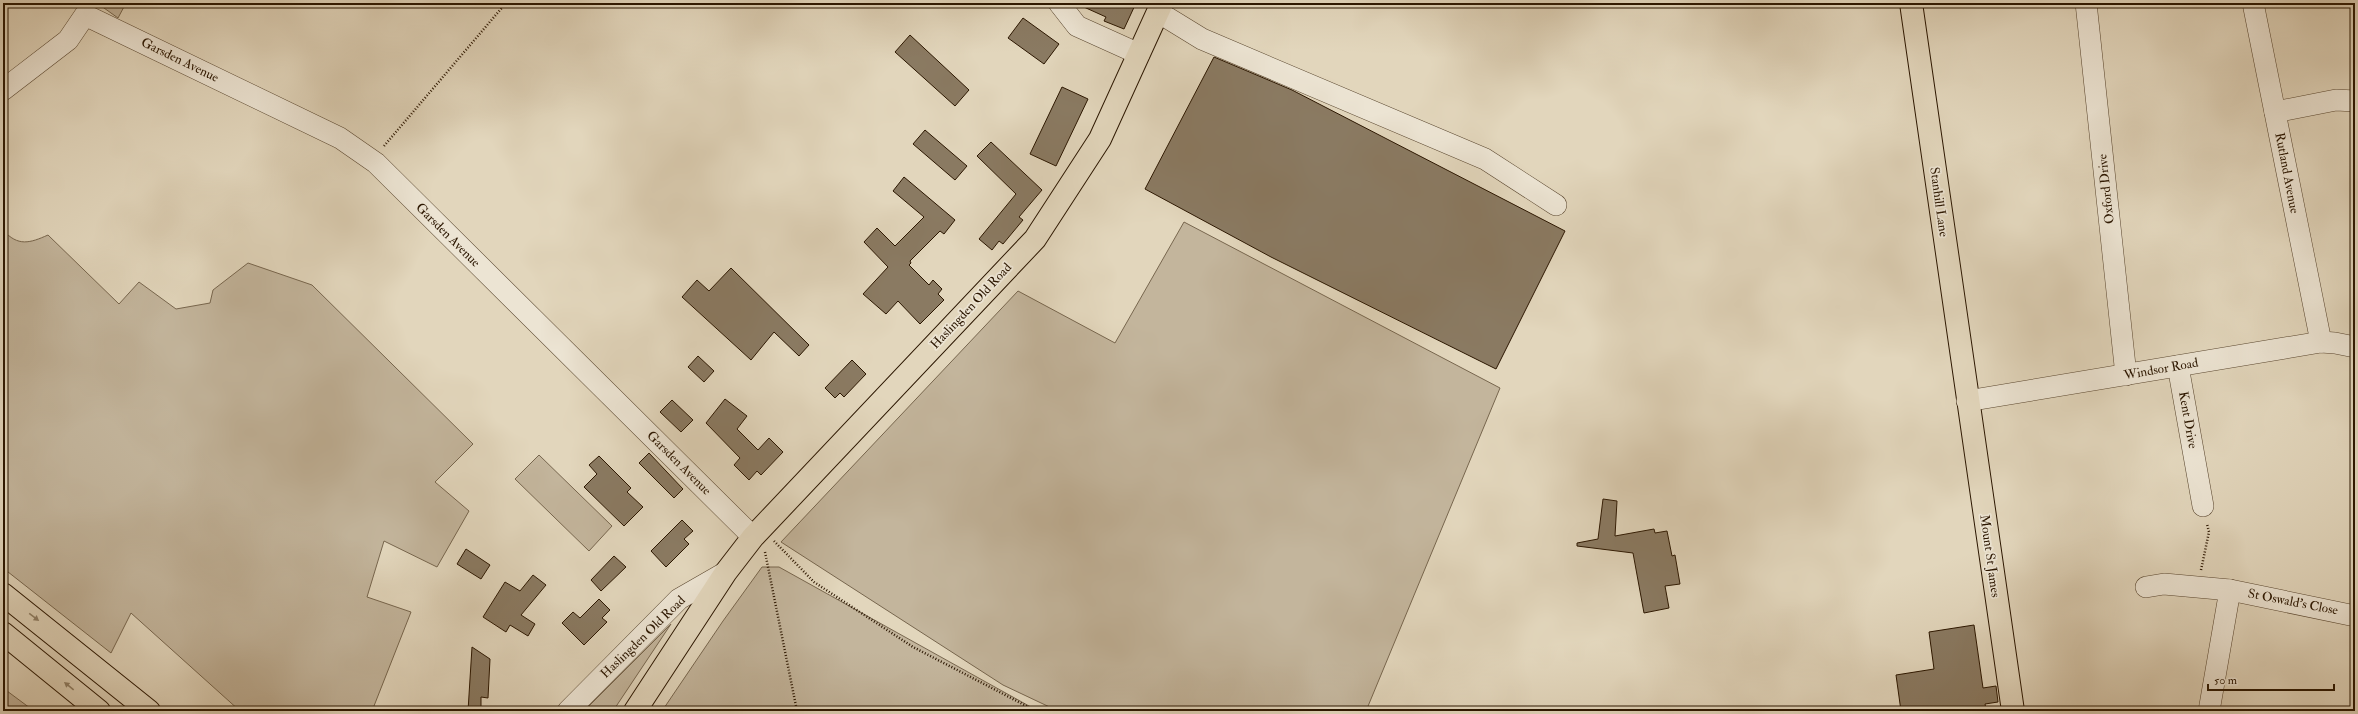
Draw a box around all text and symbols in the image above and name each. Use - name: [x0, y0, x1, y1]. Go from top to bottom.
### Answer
- street label: Garsden Avenue: [139, 34, 222, 86]
- street label: Rutland Avenue: [2271, 131, 2303, 215]
- street label: Oxford Drive: [2094, 153, 2118, 225]
- street label: Stanhill Lane: [1926, 166, 1952, 238]
- street label: Garsden Avenue: [412, 199, 484, 271]
- street label: Haslingden Old Road: [927, 259, 1015, 352]
- street label: Windsor Road: [2122, 354, 2200, 384]
- street label: Kent Drive: [2175, 390, 2201, 450]
- street label: Garsden Avenue: [643, 427, 715, 499]
- street label: Mount St James: [1976, 514, 2004, 599]
- street label: St Oswald's Close: [2247, 585, 2340, 619]
- street label: Haslingden Old Road: [597, 592, 689, 682]
- one-way arrow: [29, 613, 40, 621]
- scale bar: [2208, 666, 2334, 692]
- text: 50 m: [2214, 673, 2238, 688]
- one-way arrow: [64, 682, 74, 691]

